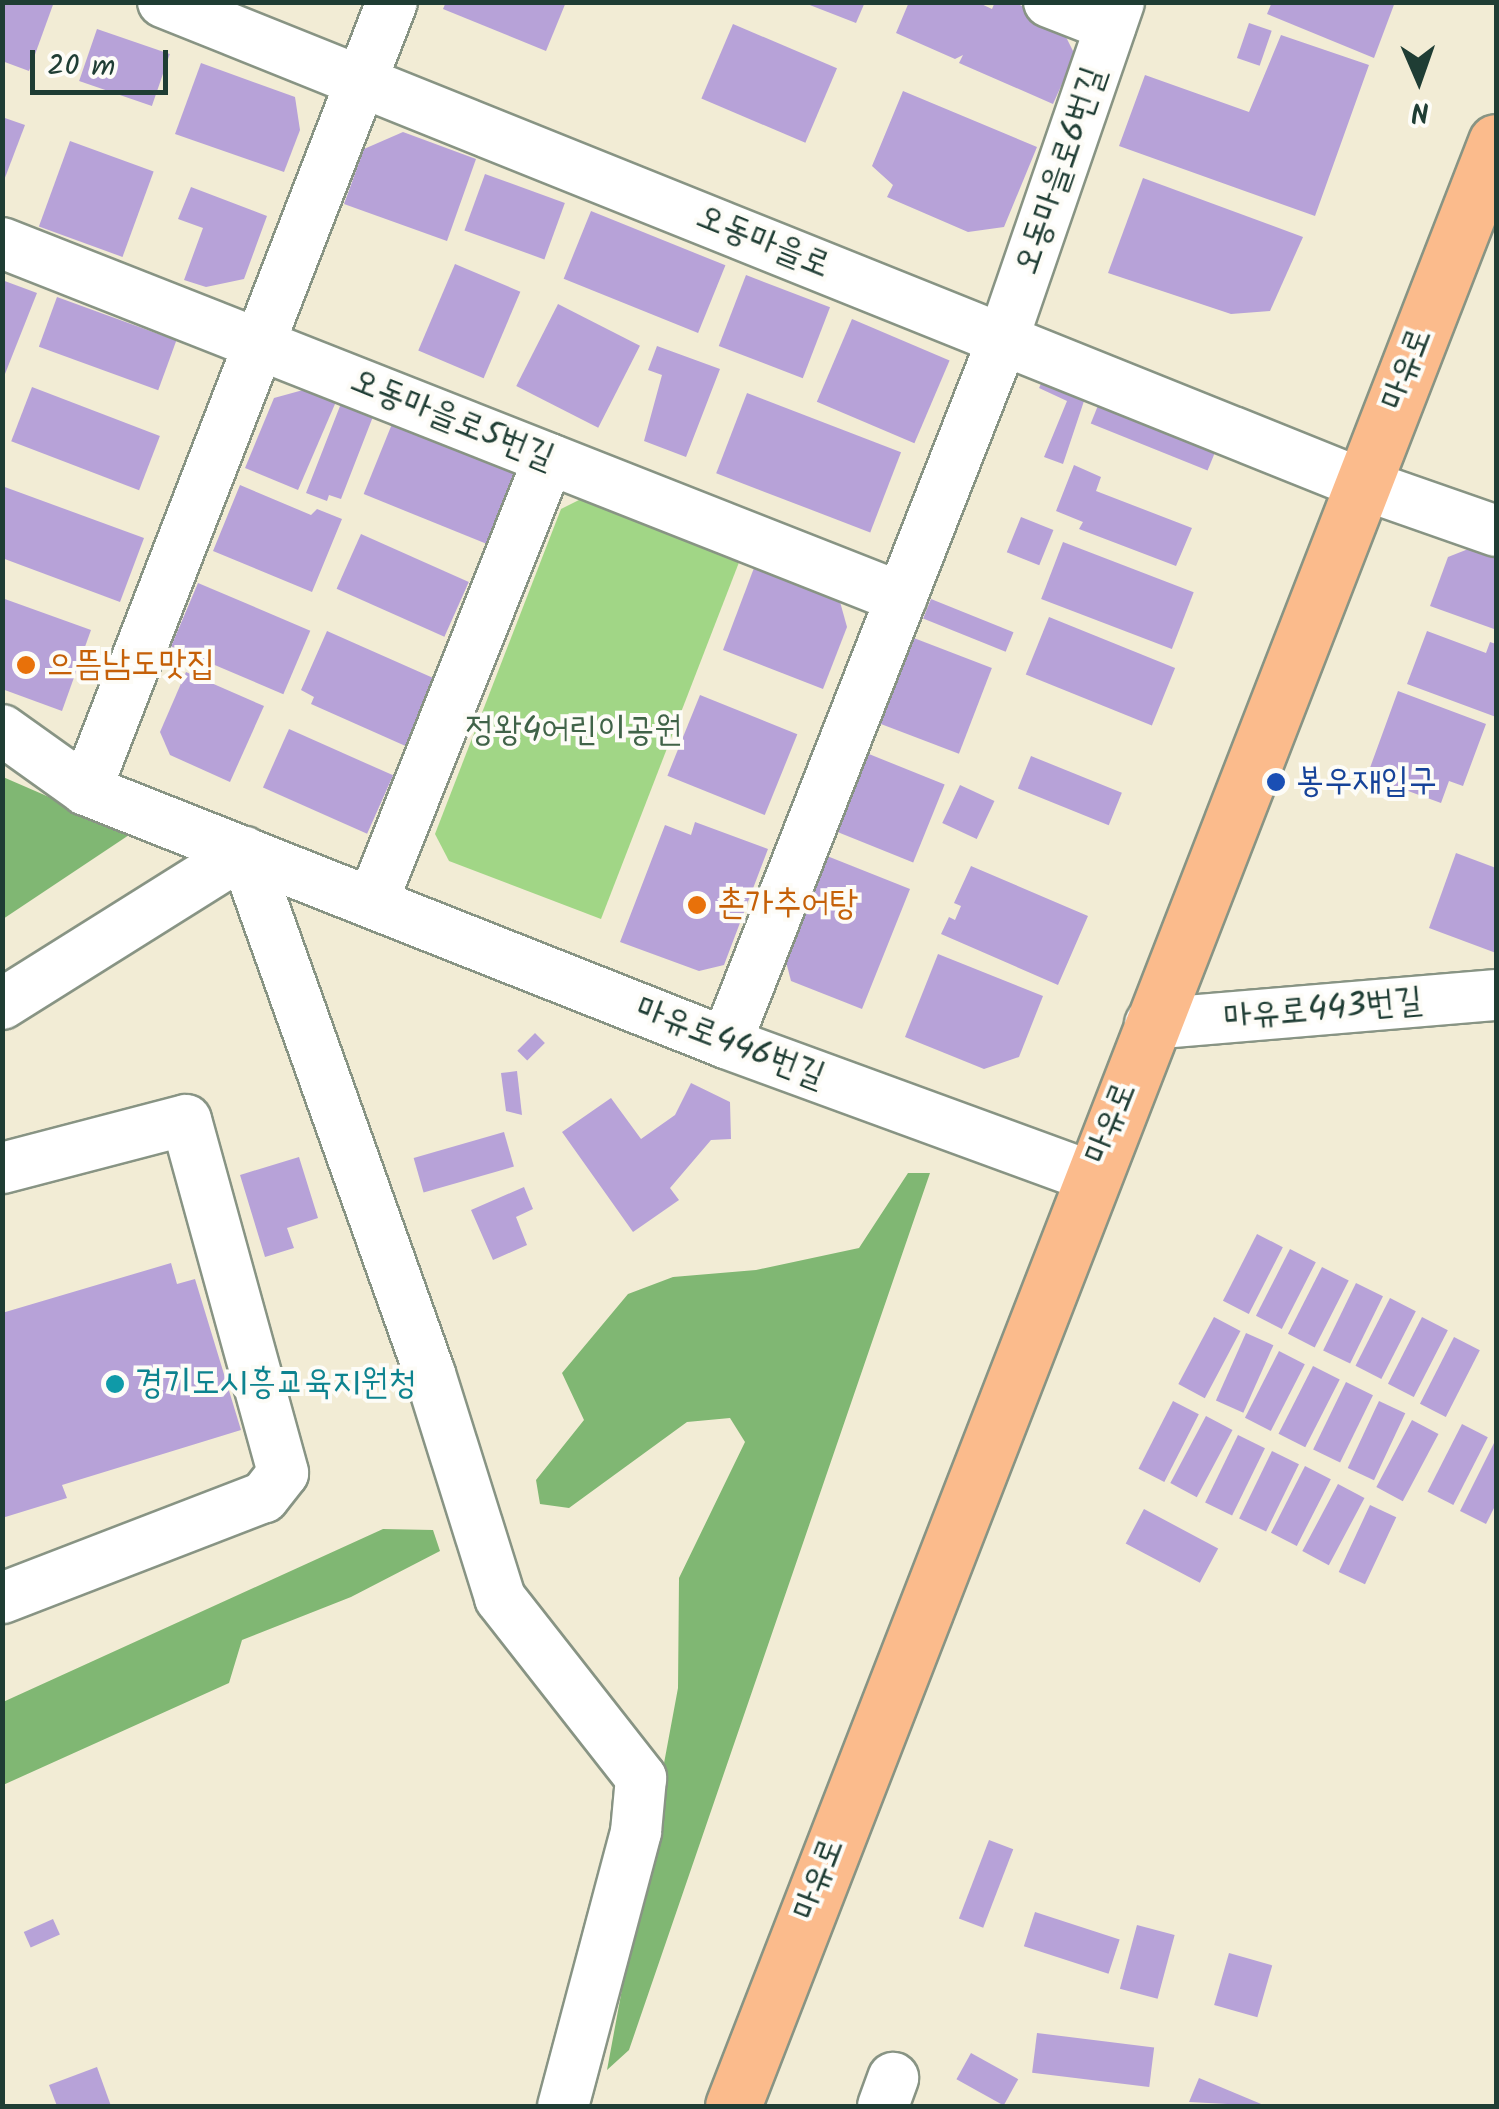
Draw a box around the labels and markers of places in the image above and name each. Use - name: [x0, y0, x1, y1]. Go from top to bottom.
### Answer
- place label: 으뜸남도맛집: [46, 644, 215, 686]
- marker: 으뜸남도맛집: [15, 654, 37, 676]
- place label: 봉우재입구: [1296, 761, 1437, 803]
- marker: 봉우재입구: [1265, 771, 1287, 793]
- place label: 촌가추어탕: [717, 884, 858, 926]
- marker: 촌가추어탕: [686, 894, 708, 916]
- place label: 경기도시흥교육지원청: [135, 1363, 417, 1405]
- marker: 경기도시흥교육지원청: [104, 1373, 126, 1395]

